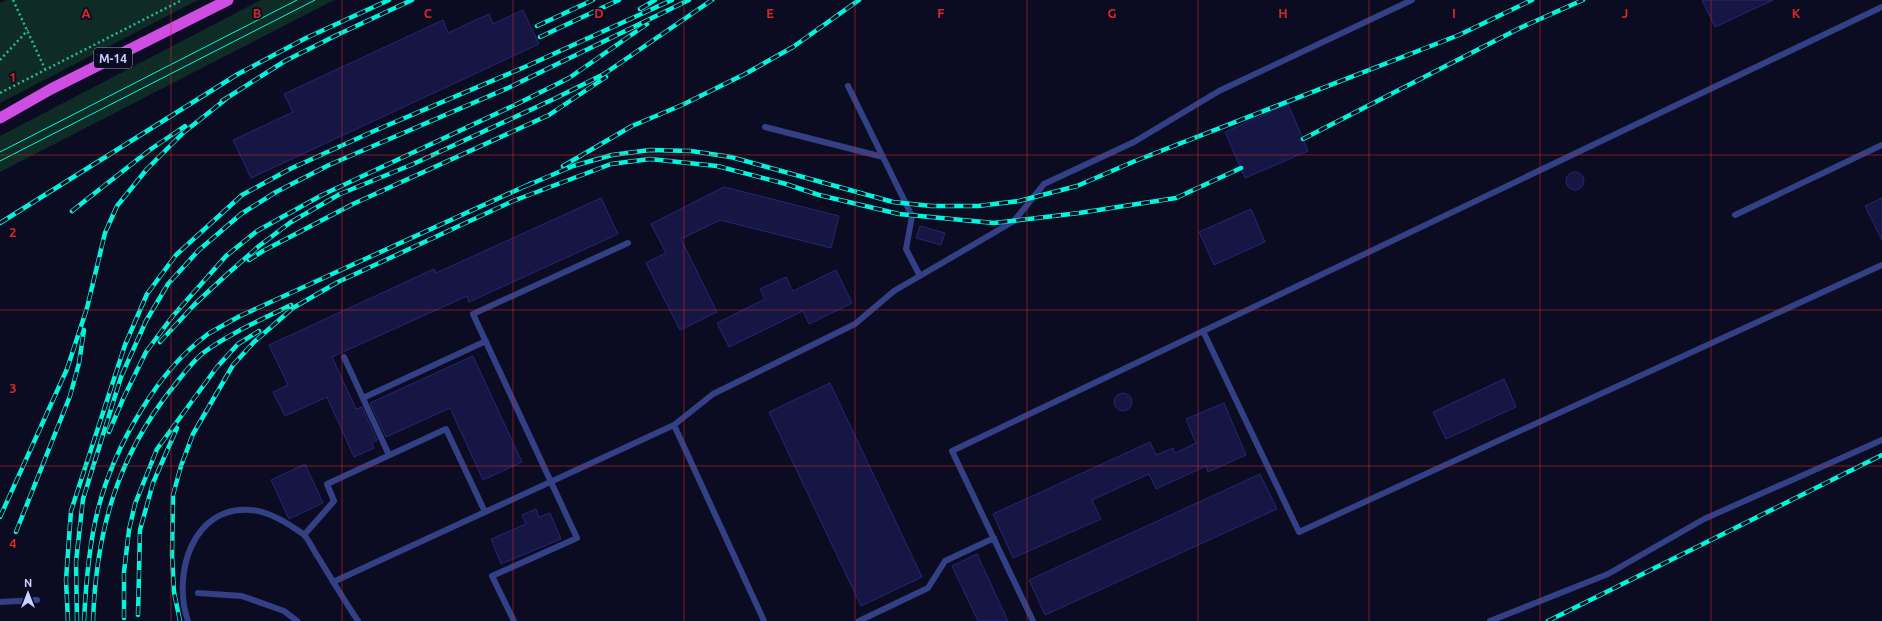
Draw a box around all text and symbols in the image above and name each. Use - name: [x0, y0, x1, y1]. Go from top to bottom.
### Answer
- text: A: [81, 6, 91, 20]
- text: B: [253, 6, 262, 20]
- text: C: [424, 6, 433, 20]
- text: D: [594, 6, 604, 20]
- text: E: [766, 6, 774, 20]
- text: F: [937, 6, 945, 20]
- text: G: [1108, 6, 1117, 20]
- text: H: [1278, 6, 1288, 20]
- text: I: [1452, 6, 1456, 20]
- text: J: [1622, 6, 1628, 20]
- text: K: [1792, 6, 1801, 20]
- road number: М-14: [94, 48, 132, 68]
- text: 1: [9, 70, 17, 84]
- text: 2: [9, 225, 17, 239]
- text: 3: [9, 381, 17, 395]
- text: 4: [9, 536, 17, 550]
- north arrow: [8, 573, 48, 613]
- text: N: [24, 577, 32, 589]

